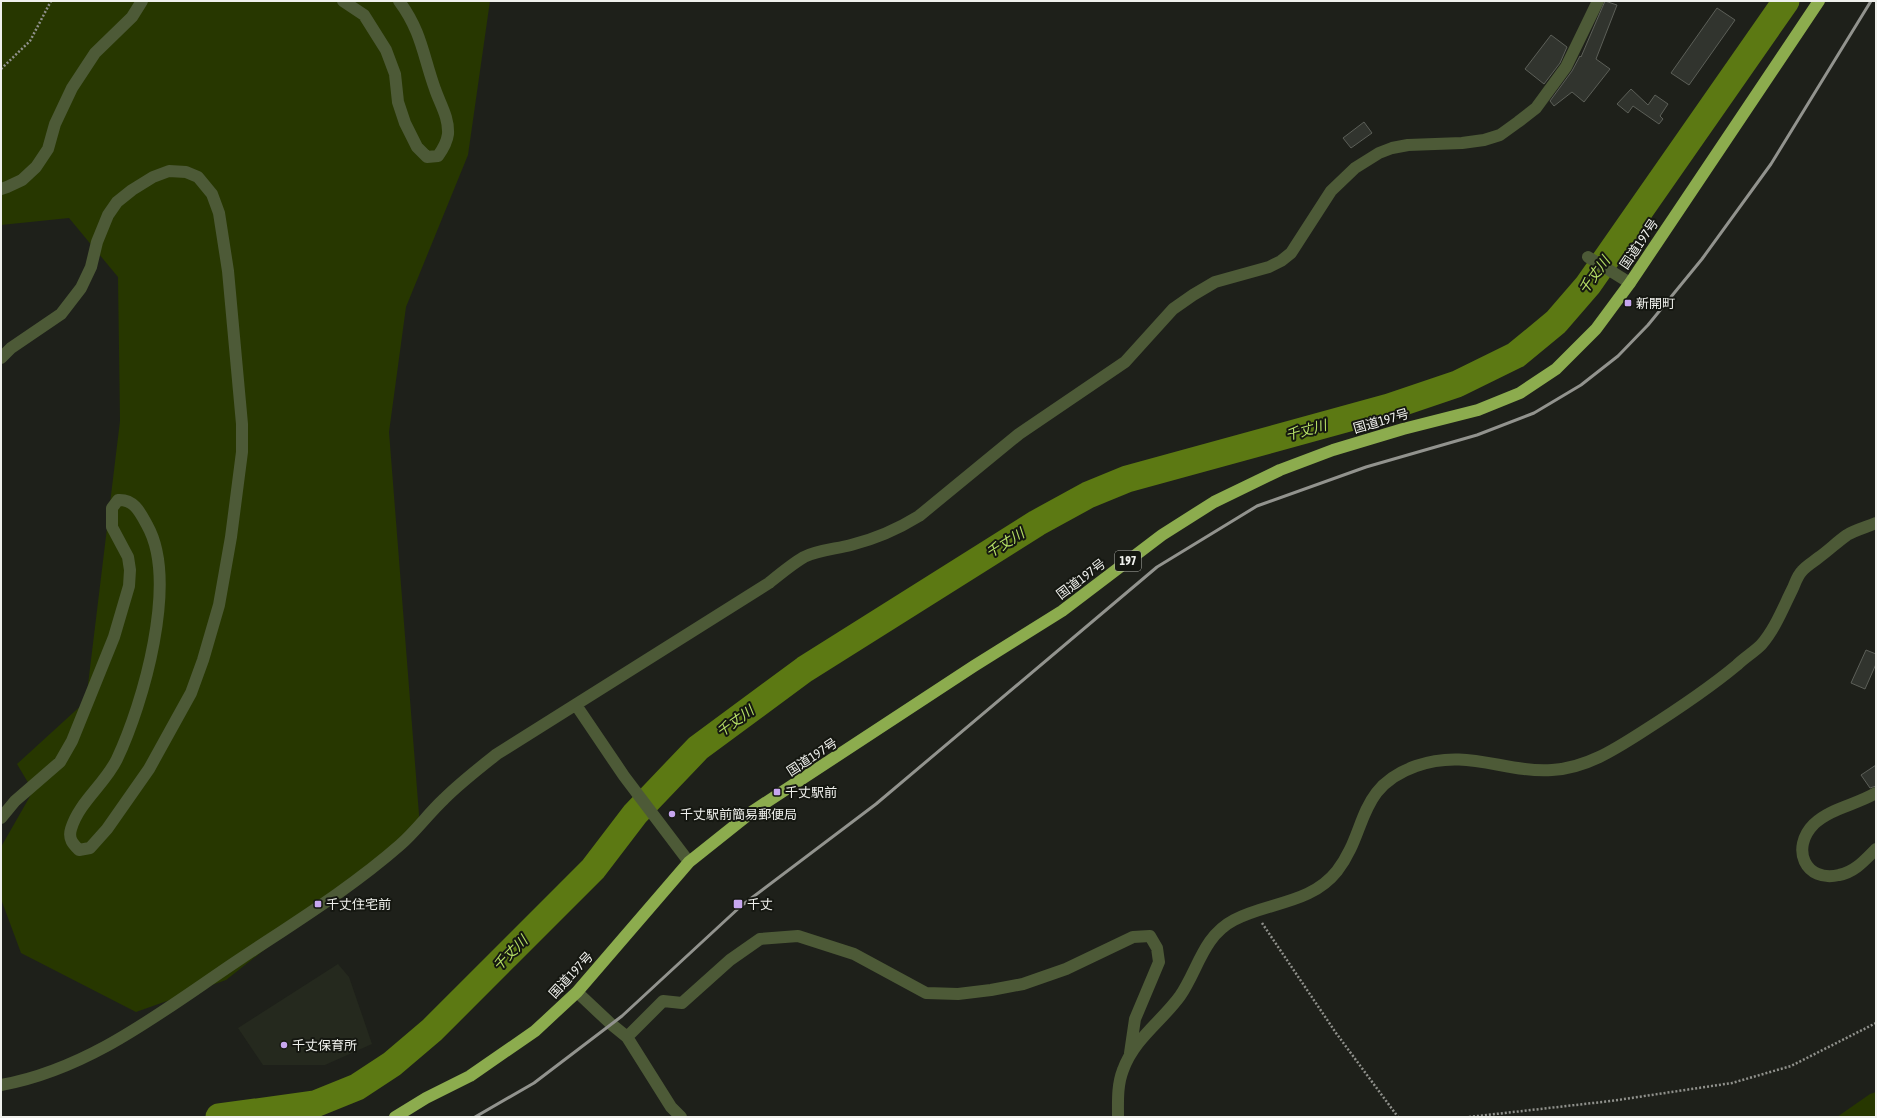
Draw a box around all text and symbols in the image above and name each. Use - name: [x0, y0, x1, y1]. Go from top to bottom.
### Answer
- street label: 国道197号: [1617, 216, 1661, 272]
- water label: 千丈川: [1575, 252, 1614, 297]
- place label: 新開町: [1636, 296, 1675, 311]
- marker: 新開町: [1623, 298, 1633, 308]
- street label: 国道197号: [1351, 406, 1411, 436]
- water label: 千丈川: [1284, 416, 1330, 443]
- water label: 千丈川: [983, 524, 1029, 561]
- road number: 197: [1115, 551, 1141, 571]
- street label: 国道197号: [1054, 556, 1108, 602]
- water label: 千丈川: [713, 701, 758, 740]
- street label: 国道197号: [784, 735, 840, 779]
- place label: 千丈駅前: [785, 785, 837, 800]
- marker: 千丈駅前: [772, 787, 782, 797]
- place label: 千丈駅前簡易郵便局: [680, 807, 797, 822]
- marker: 千丈駅前簡易郵便局: [667, 809, 677, 819]
- place label: 千丈住宅前: [326, 897, 391, 912]
- place label: 千丈: [747, 897, 773, 912]
- marker: 千丈: [732, 898, 744, 910]
- marker: 千丈住宅前: [313, 899, 323, 909]
- water label: 千丈川: [489, 931, 532, 974]
- street label: 国道197号: [546, 949, 596, 1001]
- place label: 千丈保育所: [292, 1038, 357, 1053]
- marker: 千丈保育所: [279, 1040, 289, 1050]

